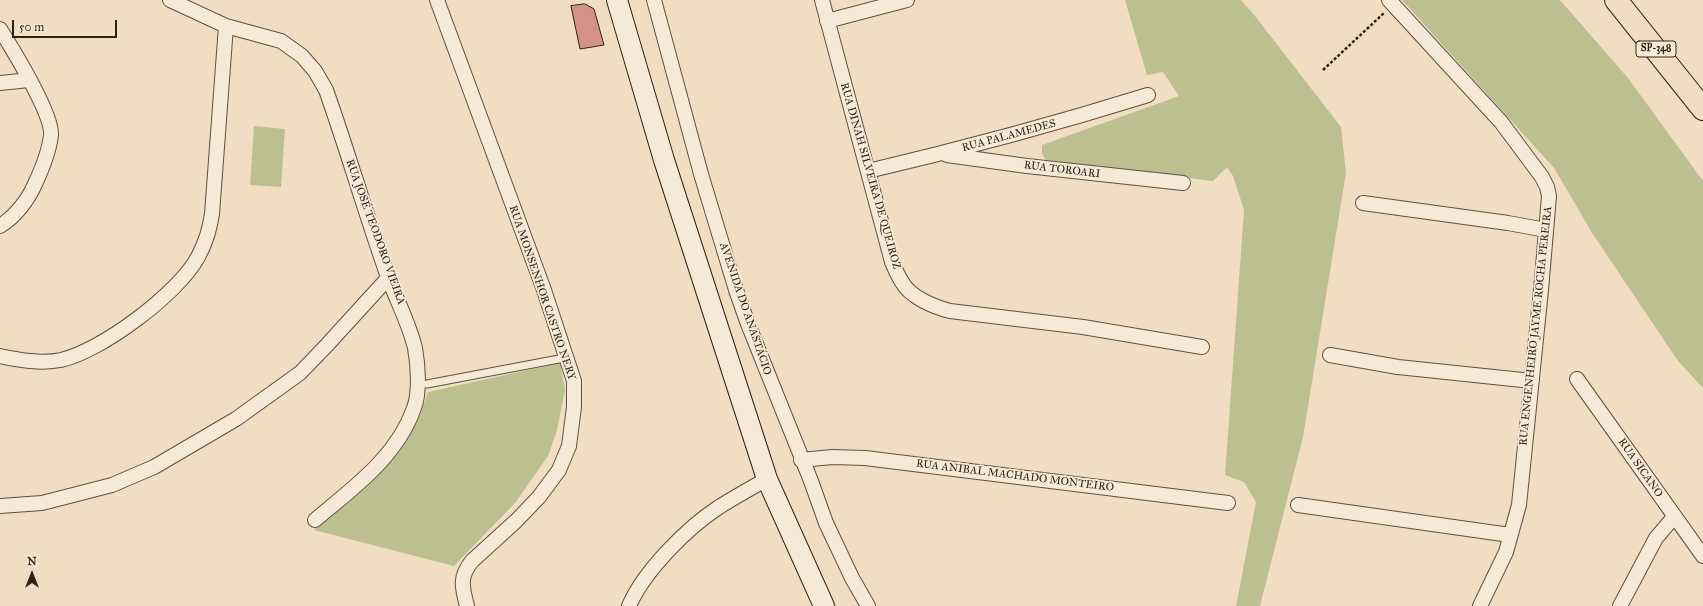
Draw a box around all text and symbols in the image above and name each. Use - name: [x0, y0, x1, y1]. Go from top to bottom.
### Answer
- scale bar: [14, 12, 119, 38]
- text: 50 m: [19, 20, 44, 34]
- road number: SP-348: [1636, 41, 1676, 57]
- street label: RUA DINAH SILVEIRA DE QUEIROZ: [837, 81, 903, 271]
- street label: RUA PALAMEDES: [961, 117, 1057, 155]
- street label: RUA JOSÉ TEODORO VIEIRA: [343, 158, 407, 306]
- street label: RUA TOROARI: [1023, 159, 1101, 181]
- street label: RUA MONSENHOR CASTRO NERY: [506, 204, 578, 382]
- street label: RUA ENGENHEIRO JAYME ROCHA PEREIRA: [1517, 206, 1555, 446]
- street label: AVENIDA DO ANASTÁCIO: [716, 241, 774, 377]
- street label: RUA SICANO: [1615, 436, 1665, 500]
- street label: RUA ANIBAL MACHADO MONTEIRO: [915, 457, 1115, 495]
- north arrow: [12, 554, 52, 594]
- text: N: [27, 555, 37, 568]

